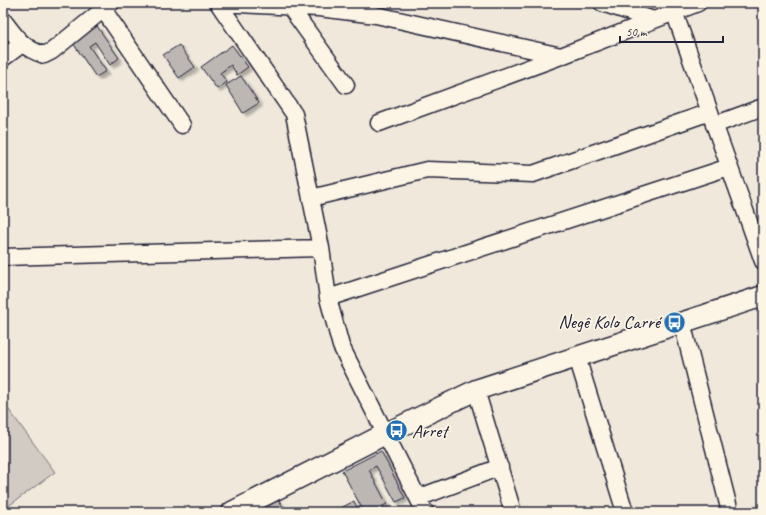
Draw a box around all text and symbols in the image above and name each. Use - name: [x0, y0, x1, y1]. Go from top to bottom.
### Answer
- scale bar: [620, 18, 723, 44]
- text: 50 m: [626, 24, 648, 40]
- bus stop icon: Negê Kolo Carré: [662, 309, 688, 335]
- place label: Negê Kolo Carré: [558, 310, 663, 334]
- bus stop icon: Arret: [383, 418, 409, 444]
- place label: Arret: [412, 419, 450, 443]

